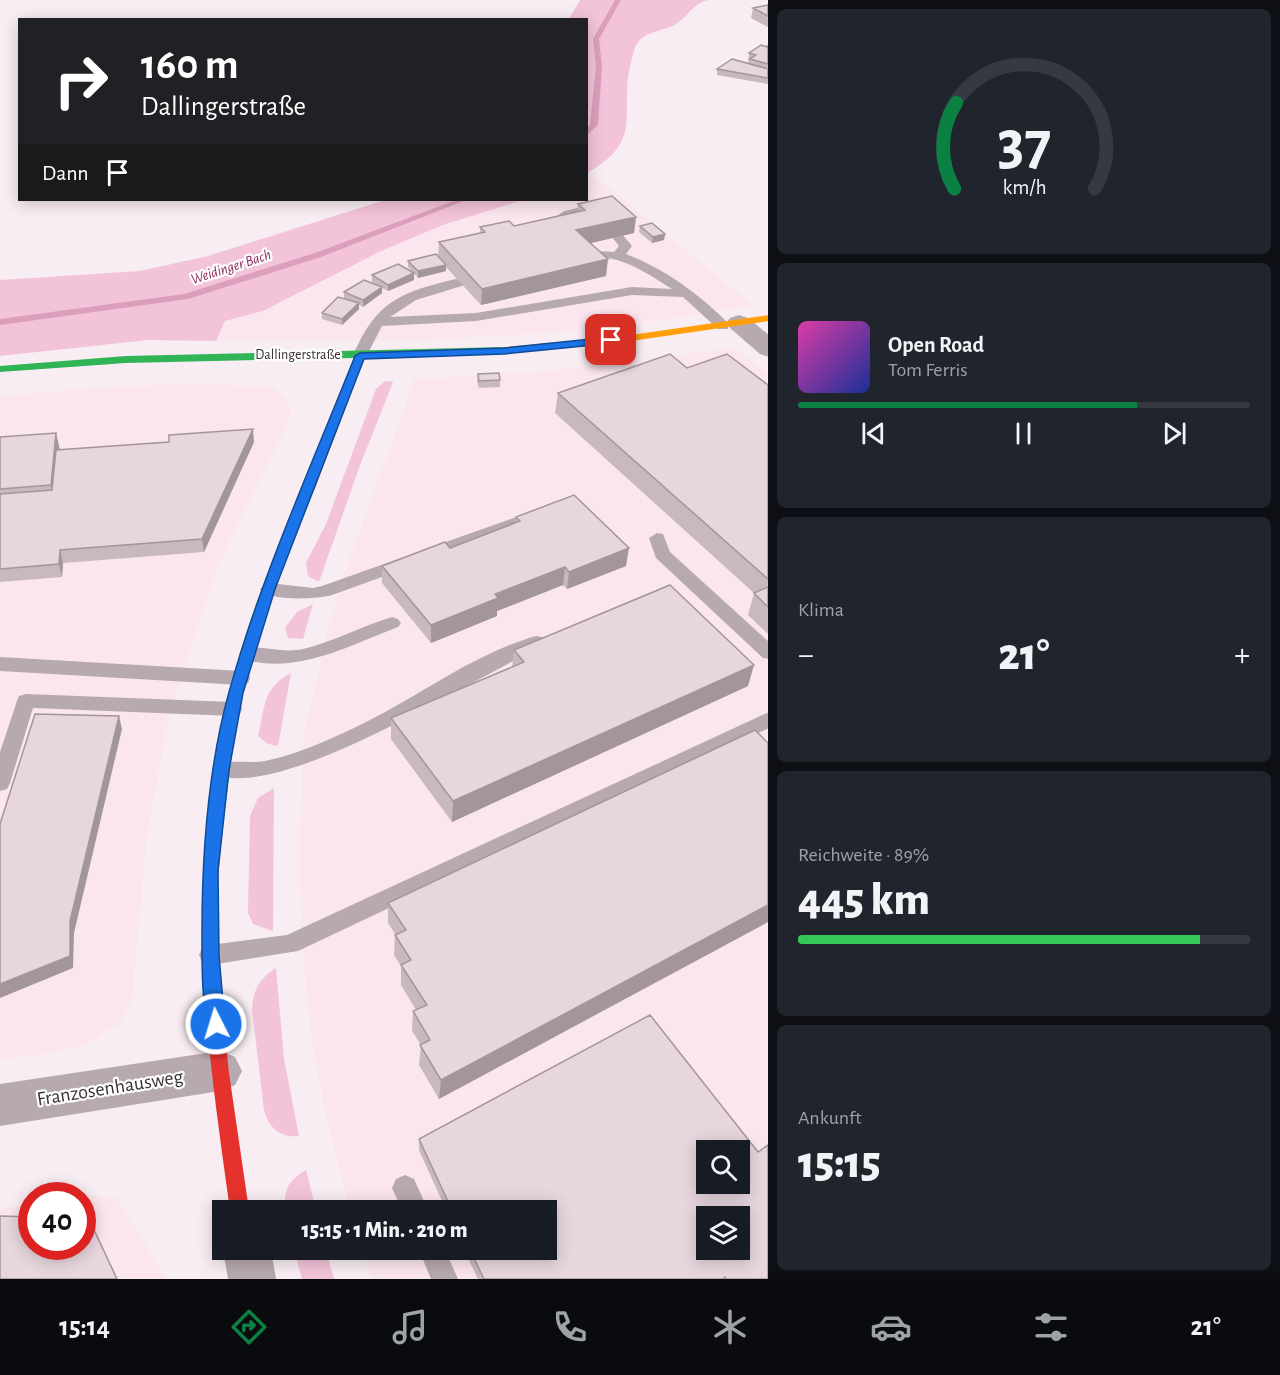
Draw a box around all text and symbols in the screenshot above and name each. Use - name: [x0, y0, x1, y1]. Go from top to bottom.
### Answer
- icon: right: [42, 42, 120, 120]
- text: 160 m: [141, 44, 239, 86]
- text: Dallingerstraße: [141, 93, 306, 120]
- text: 37: [997, 113, 1051, 175]
- icon: arrive: [101, 156, 134, 189]
- text: Dann: [42, 162, 89, 184]
- text: km/h: [1002, 177, 1046, 198]
- water label: Weidinger Bach: [189, 247, 273, 287]
- pin: [585, 314, 636, 365]
- icon: arrive: [594, 323, 627, 356]
- text: Open Road: [888, 334, 984, 356]
- street label: Dallingerstraße: [255, 348, 341, 362]
- text: Tom Ferris: [888, 360, 968, 380]
- icon: previous: [857, 417, 890, 450]
- icon: pause: [1007, 417, 1040, 450]
- icon: next: [1158, 417, 1191, 450]
- text: Klima: [798, 600, 844, 620]
- text: 21°: [998, 633, 1050, 678]
- text: −: [798, 639, 814, 672]
- text: +: [1234, 639, 1250, 672]
- text: Reichweite · 89%: [798, 845, 929, 865]
- text: 445 km: [798, 878, 930, 923]
- position arrow: [184, 992, 248, 1056]
- street label: Franzosenhausweg: [36, 1067, 185, 1109]
- text: Ankunft: [798, 1108, 862, 1128]
- map controls: [696, 1140, 750, 1260]
- button: search: [696, 1140, 750, 1194]
- text: 15:15: [798, 1141, 881, 1186]
- speed limit sign: 40: [18, 1182, 96, 1260]
- button: layers: [696, 1206, 750, 1260]
- text: 15:15 · 1 Min. · 210 m: [302, 1219, 467, 1241]
- icon: directions: [228, 1306, 270, 1348]
- icon: music: [389, 1306, 431, 1348]
- icon: phone: [549, 1306, 591, 1348]
- icon: climate: [709, 1306, 751, 1348]
- icon: car: [870, 1306, 912, 1348]
- icon: filters: [1030, 1306, 1072, 1348]
- text: 15:14: [59, 1313, 110, 1340]
- text: 21°: [1190, 1313, 1221, 1340]

